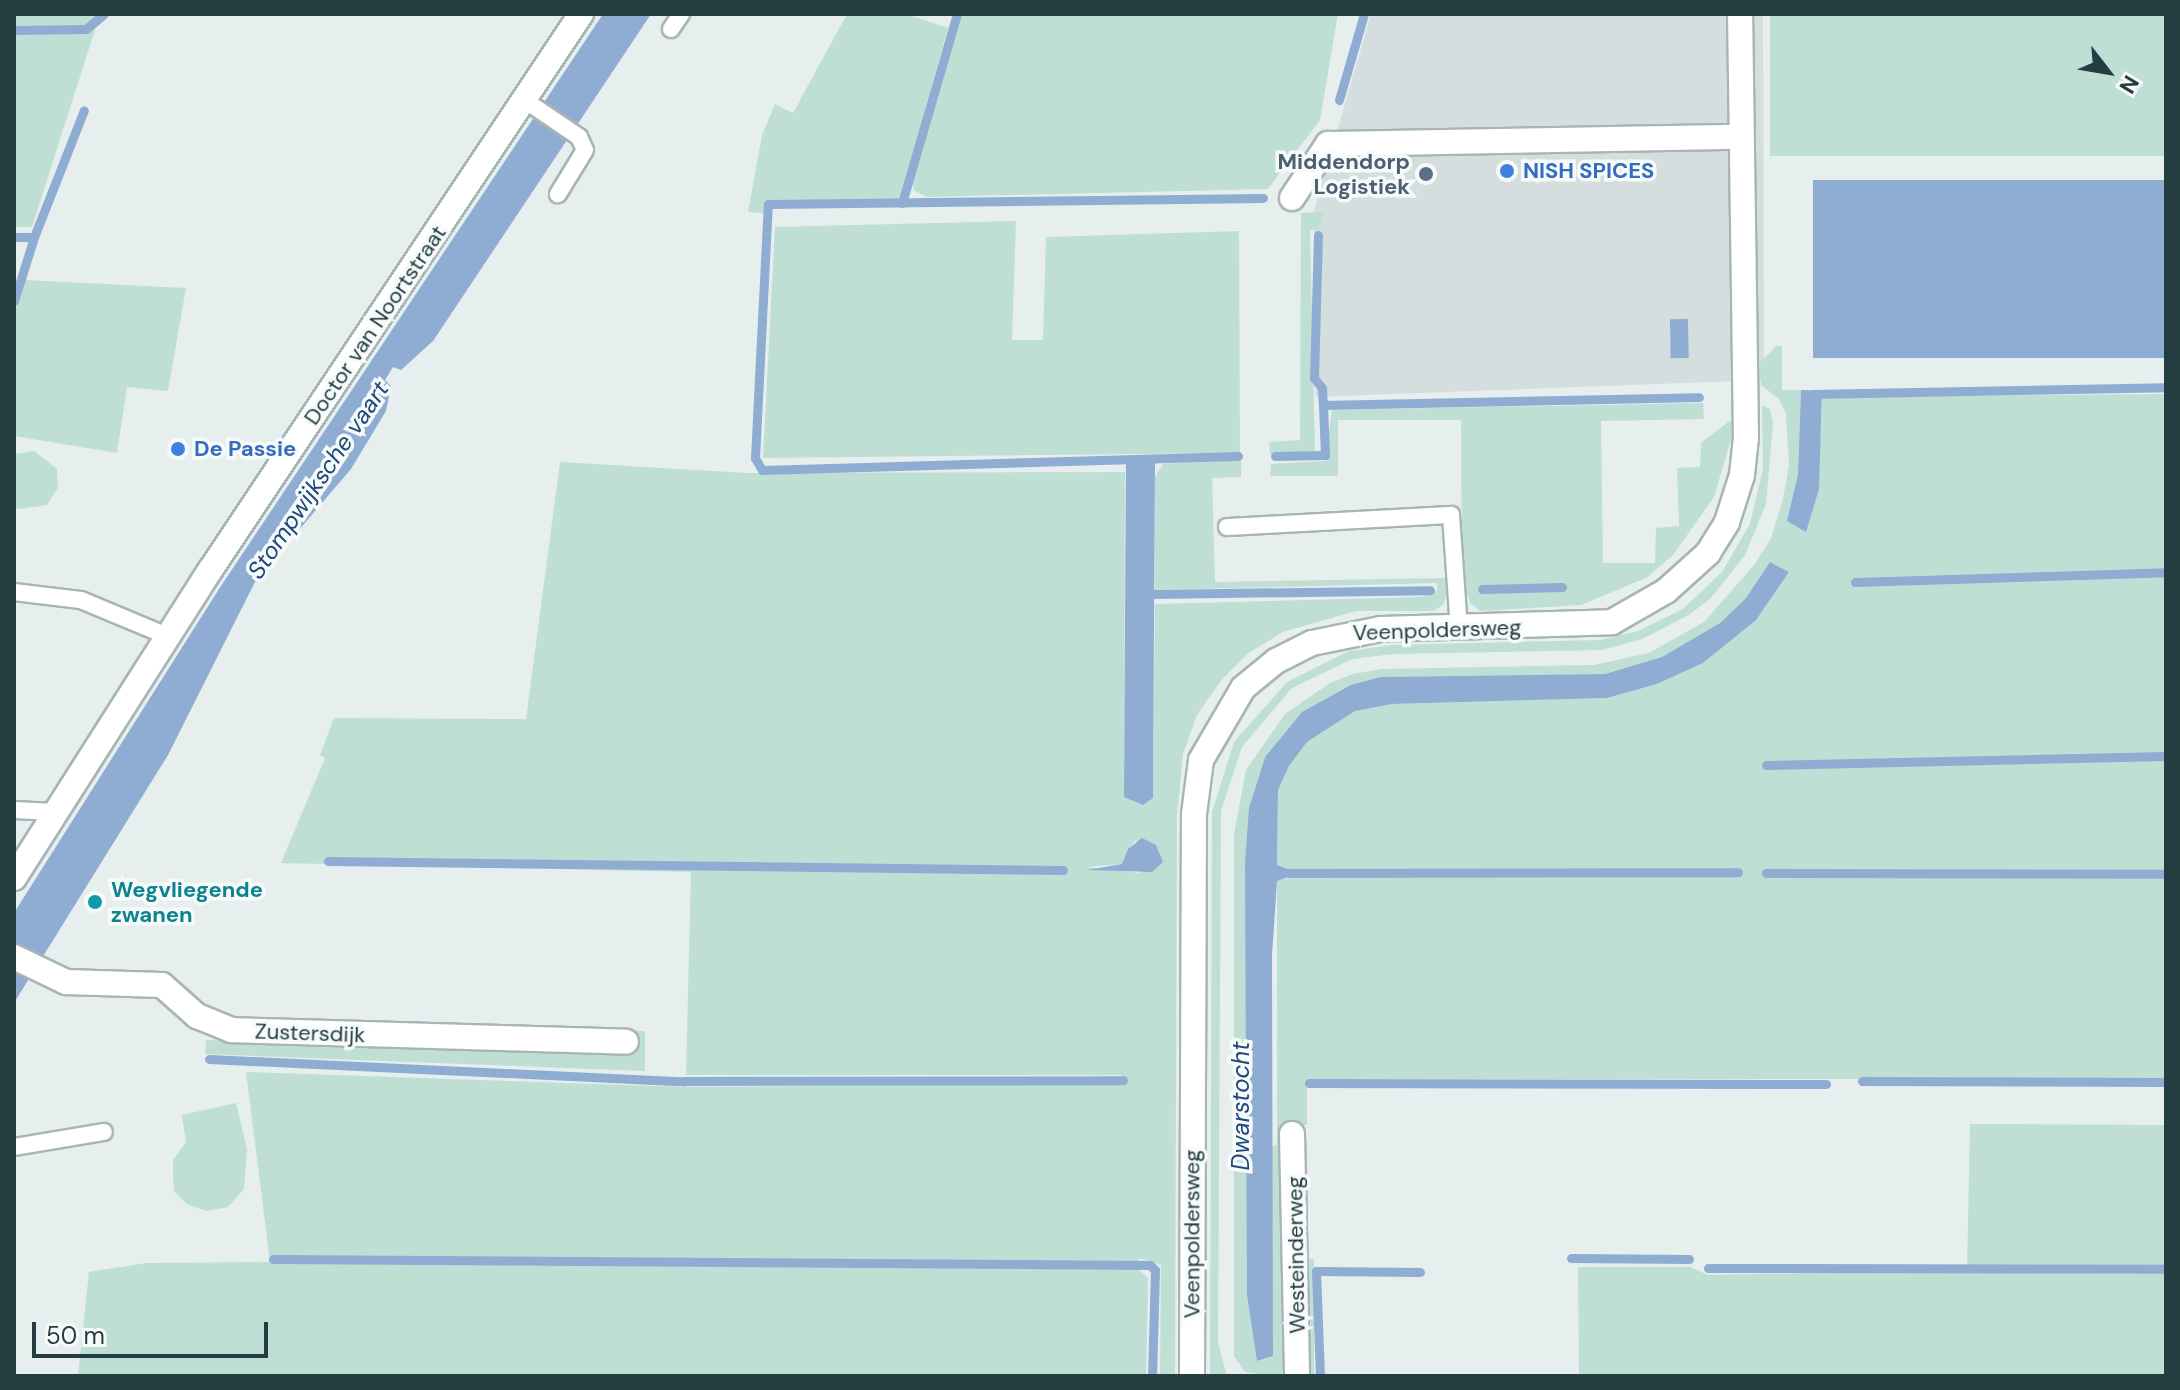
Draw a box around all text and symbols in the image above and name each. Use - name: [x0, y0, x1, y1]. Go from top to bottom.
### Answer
- north arrow: [2068, 32, 2148, 112]
- text: N: [2112, 70, 2146, 99]
- place label: Middendorp Logistiek: [1278, 148, 1410, 200]
- place label: NISH SPICES: [1523, 158, 1654, 184]
- marker: NISH SPICES: [1498, 162, 1516, 180]
- marker: Middendorp Logistiek: [1417, 165, 1435, 183]
- street label: Doctor van Noortstraat: [298, 220, 452, 430]
- water label: Stompwijksche vaart: [241, 376, 395, 584]
- place label: De Passie: [194, 436, 296, 462]
- marker: De Passie: [169, 440, 187, 458]
- street label: Veenpoldersweg: [1352, 614, 1522, 646]
- place label: Wegvliegende zwanen: [111, 876, 263, 928]
- marker: Wegvliegende zwanen: [86, 893, 104, 911]
- street label: Zustersdijk: [254, 1018, 366, 1048]
- water label: Dwarstocht: [1227, 1042, 1255, 1170]
- street label: Veenpoldersweg: [1179, 1150, 1205, 1318]
- street label: Westeinderweg: [1281, 1176, 1311, 1334]
- scale bar: [36, 1306, 272, 1356]
- text: 50 m: [46, 1320, 105, 1351]

